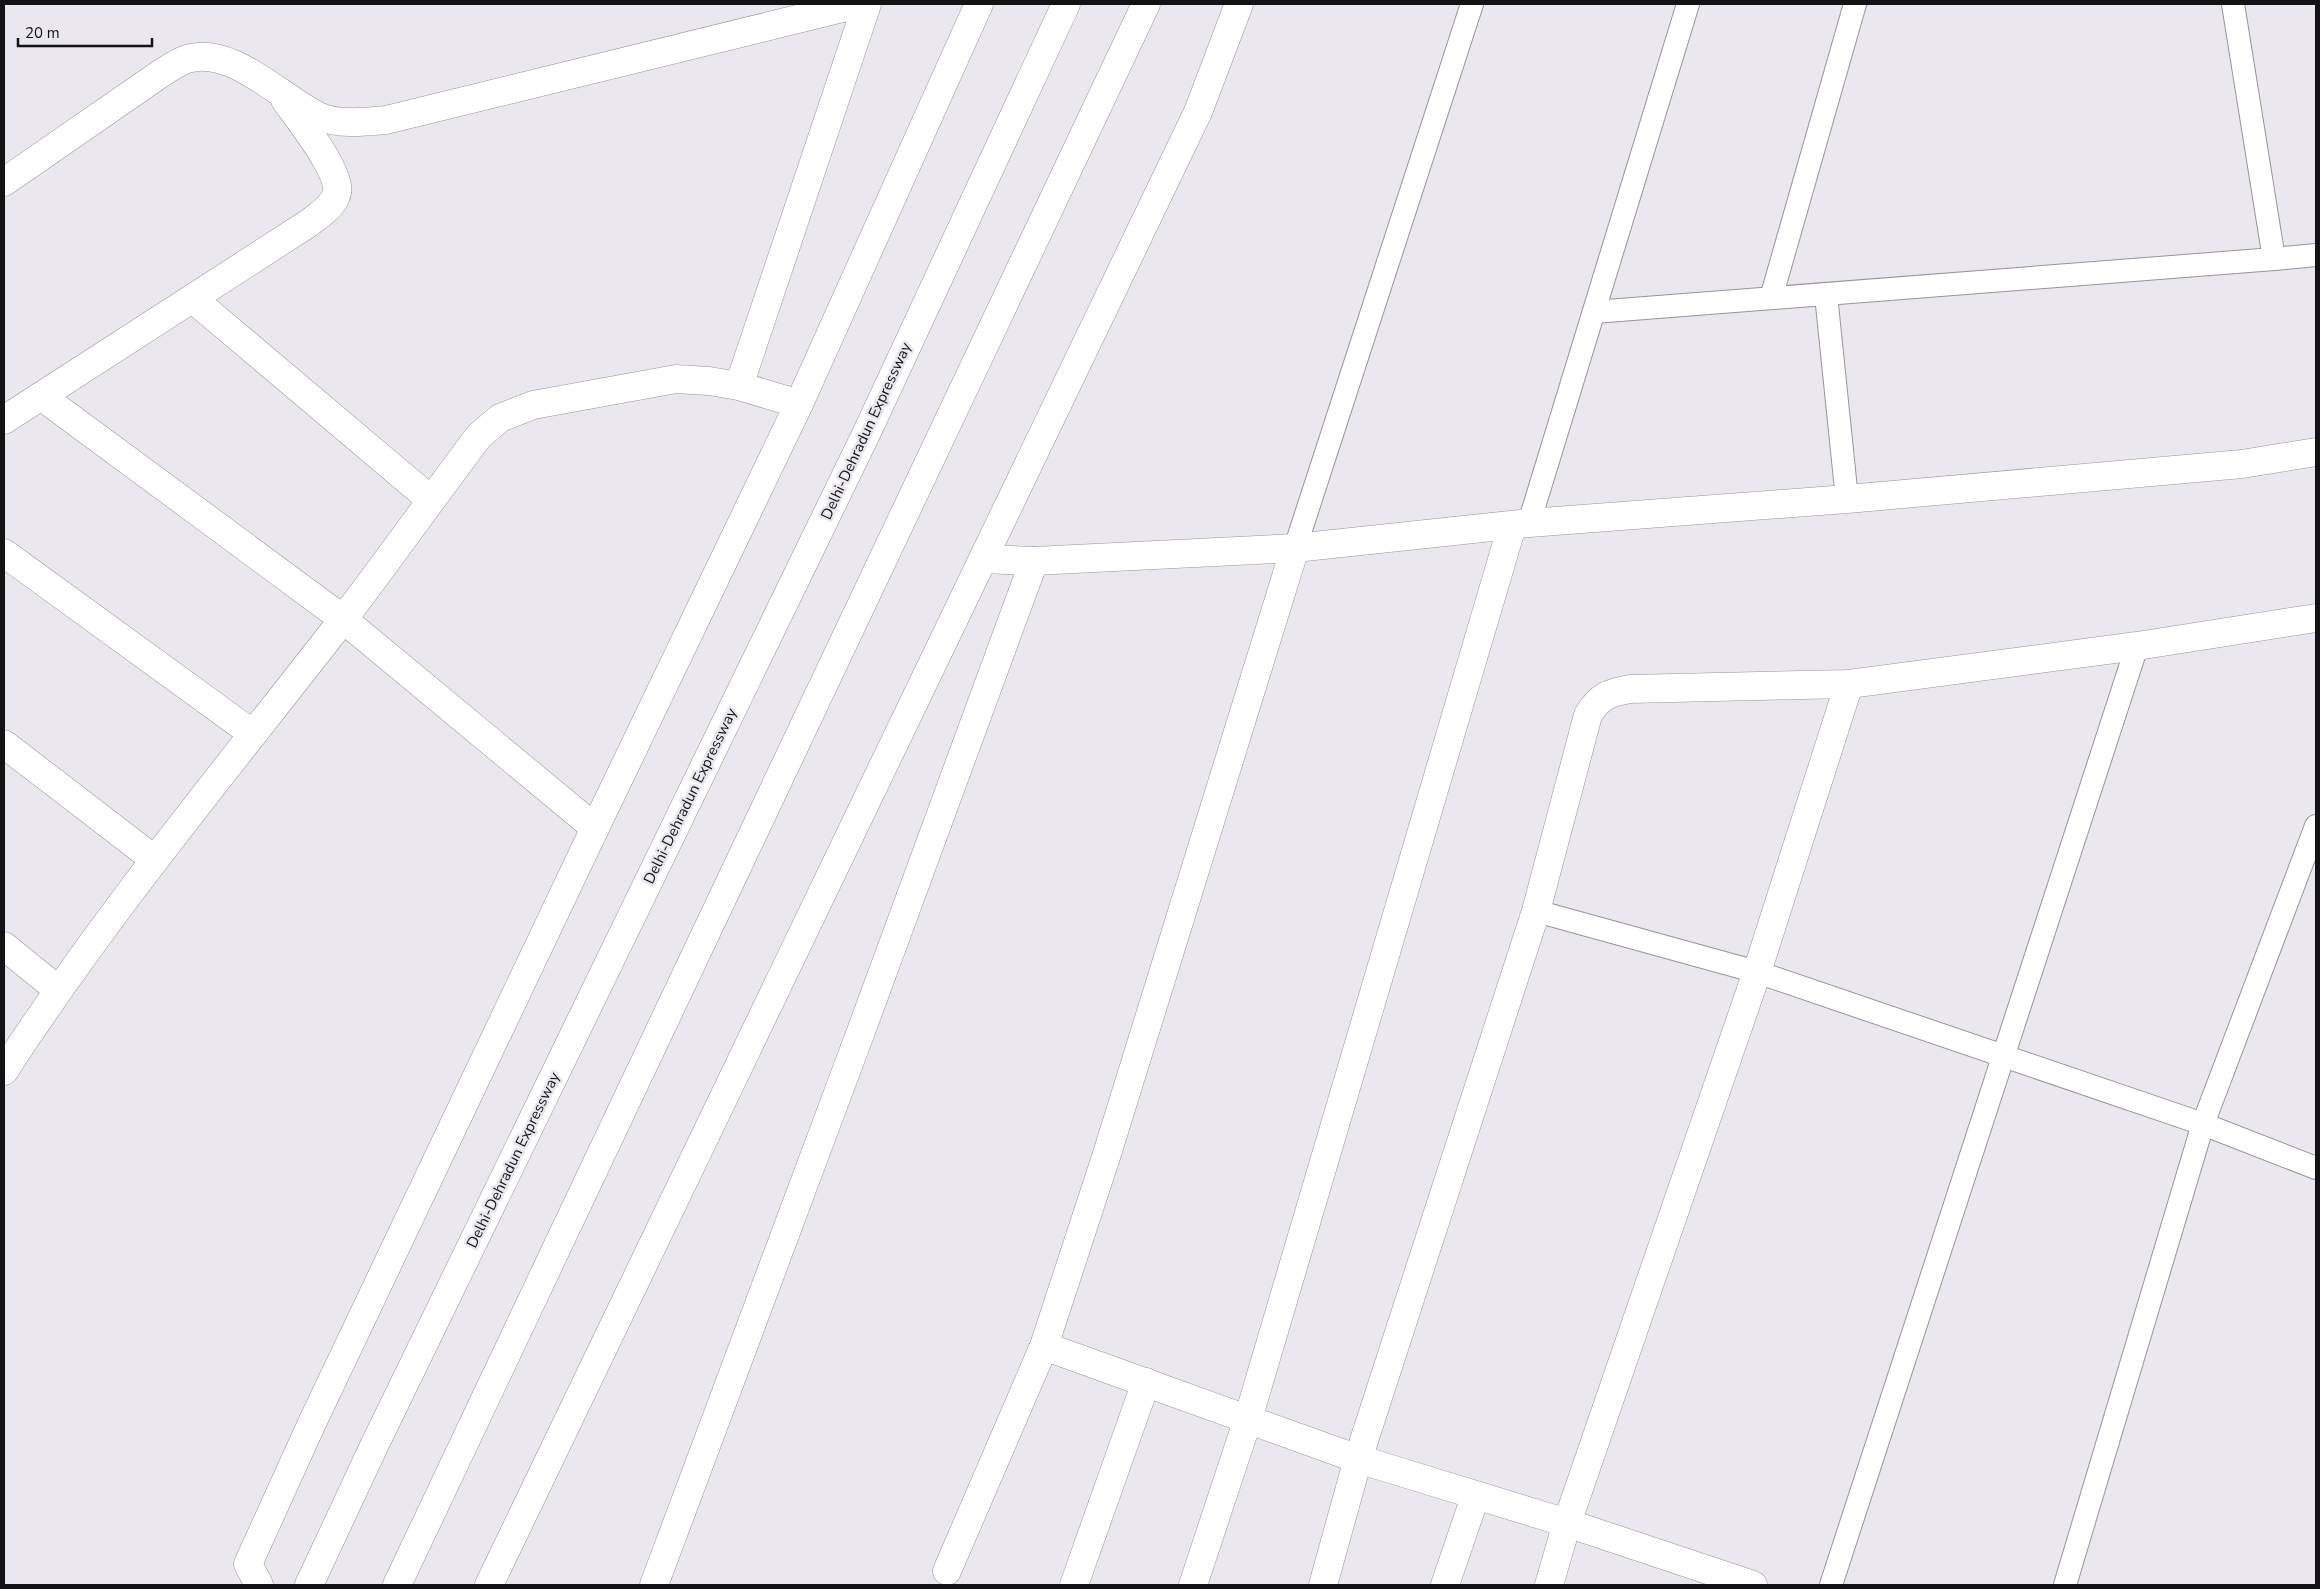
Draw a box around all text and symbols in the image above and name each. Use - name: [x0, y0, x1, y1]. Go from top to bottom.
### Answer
- scale bar: [18, 15, 151, 47]
- text: 20 m: [25, 23, 60, 43]
- street label: Delhi-Dehradun Expressway: [816, 339, 916, 523]
- street label: Delhi-Dehradun Expressway: [639, 705, 741, 887]
- street label: Delhi-Dehradun Expressway: [462, 1069, 564, 1251]

